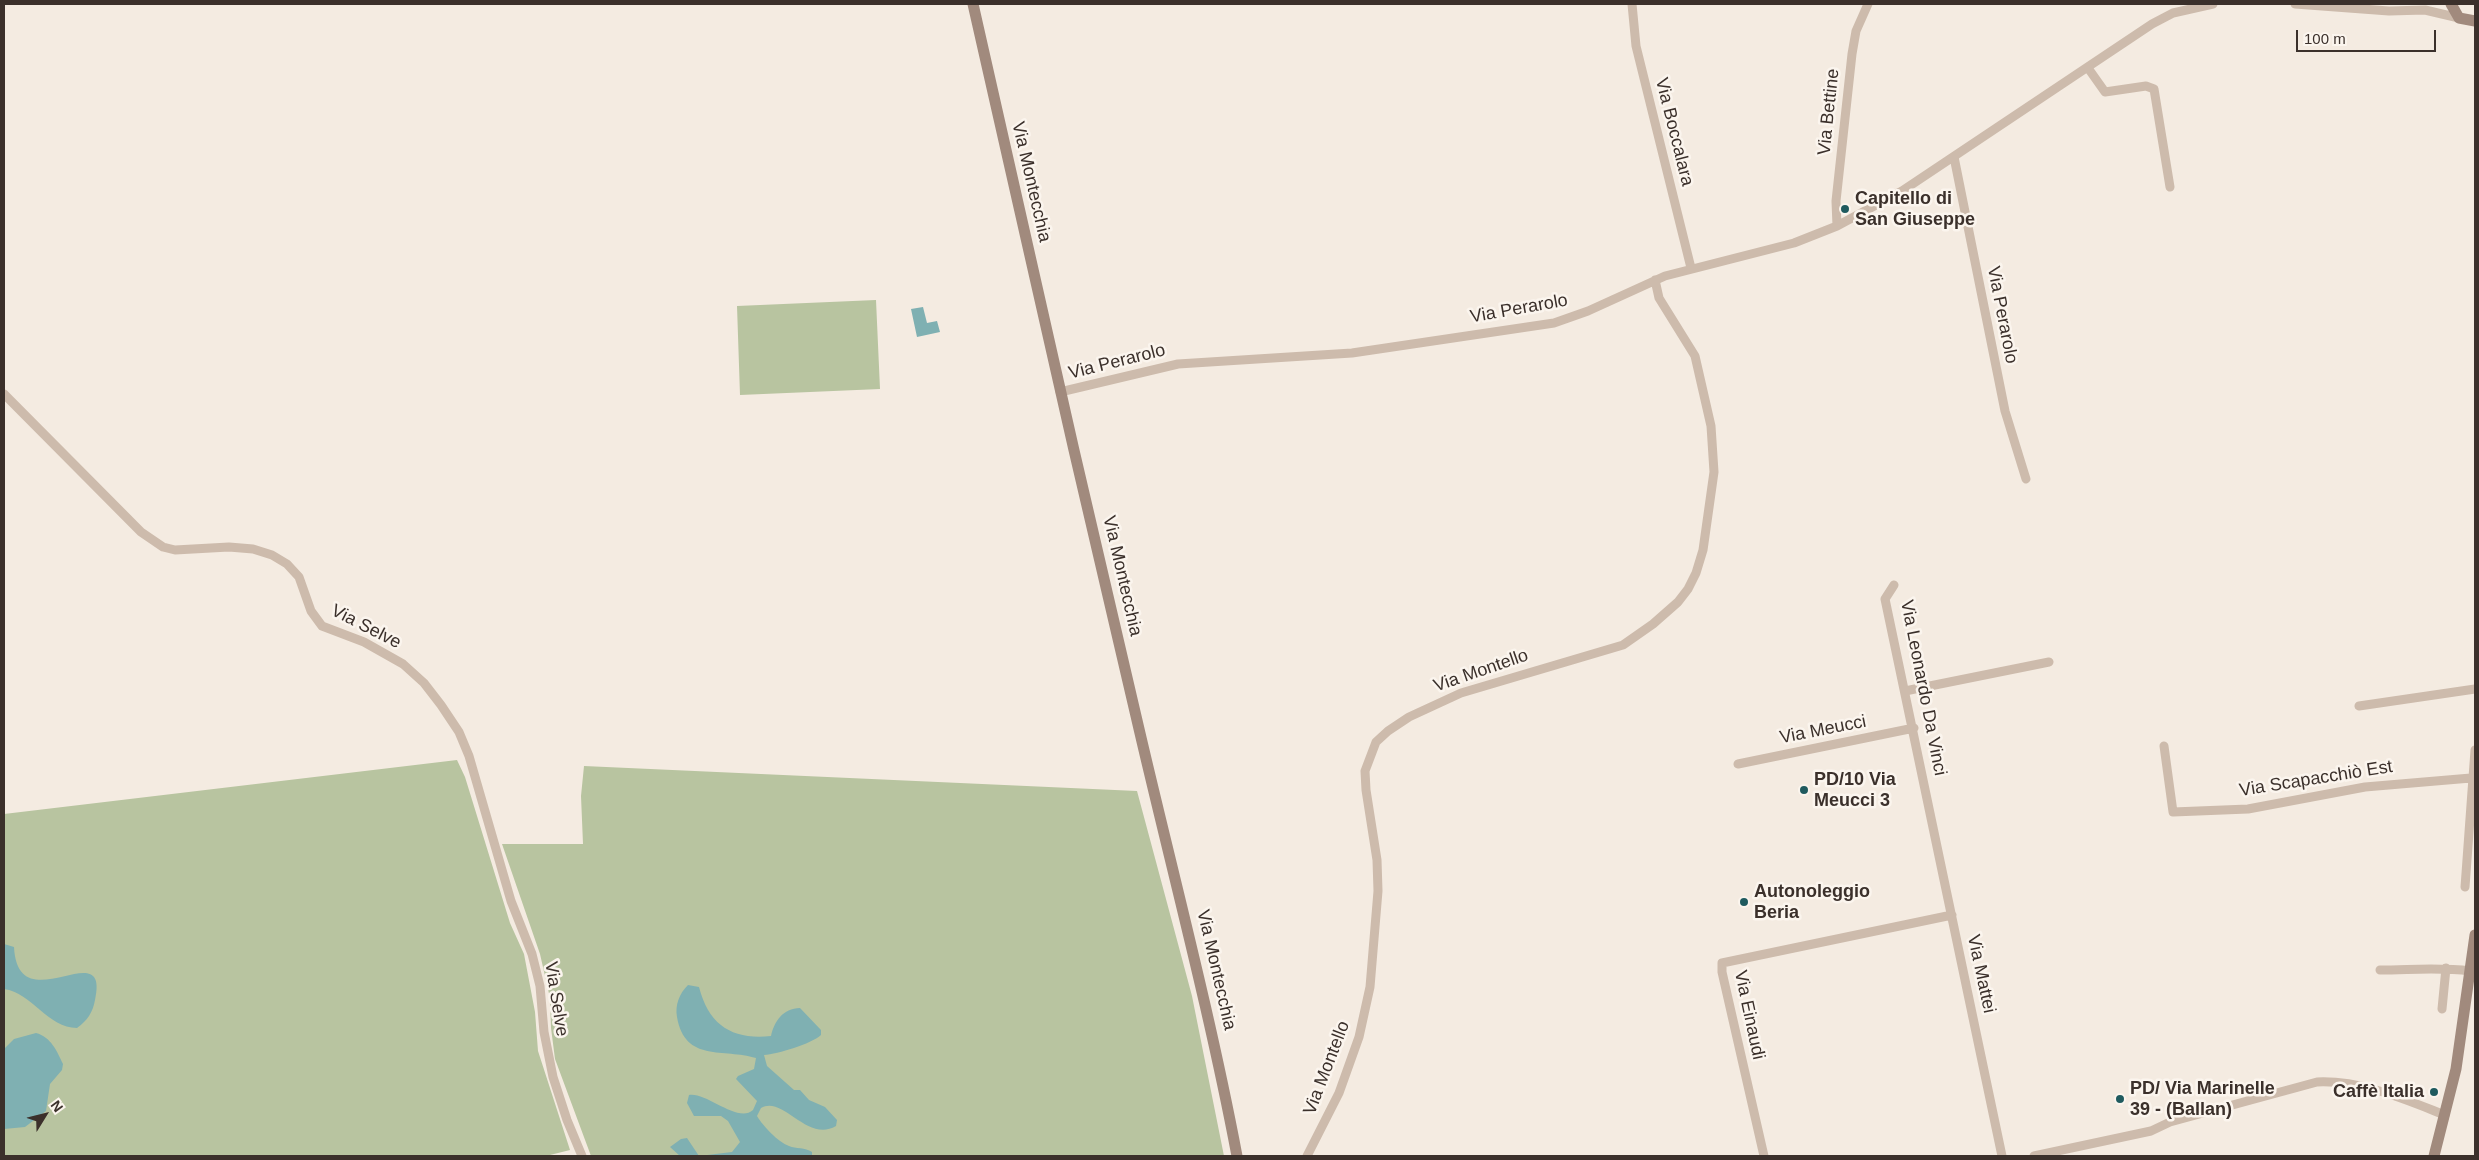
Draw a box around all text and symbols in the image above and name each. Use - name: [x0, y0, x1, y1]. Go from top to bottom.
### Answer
- scale bar: [2299, 20, 2439, 52]
- text: 100 m: [2304, 30, 2346, 47]
- street label: Via Bettine: [1814, 68, 1844, 156]
- street label: Via Boccalara: [1650, 76, 1698, 188]
- street label: Via Montecchia: [1007, 120, 1055, 244]
- place label: Capitello di San Giuseppe: [1855, 188, 1975, 230]
- marker: Capitello di San Giuseppe: [1839, 203, 1851, 215]
- street label: Via Perarolo: [1982, 264, 2022, 366]
- street label: Via Perarolo: [1469, 290, 1569, 328]
- street label: Via Perarolo: [1066, 340, 1168, 384]
- street label: Via Montecchia: [1098, 514, 1146, 638]
- street label: Via Leonardo Da Vinci: [1895, 598, 1951, 778]
- street label: Via Selve: [327, 600, 405, 654]
- street label: Via Montello: [1431, 645, 1531, 697]
- street label: Via Meucci: [1778, 711, 1868, 749]
- street label: Via Scapacchiò Est: [2238, 756, 2394, 802]
- place label: PD/10 Via Meucci 3: [1814, 769, 1896, 812]
- marker: PD/10 Via Meucci 3: [1798, 784, 1810, 796]
- place label: Autonoleggio Beria: [1754, 881, 1870, 924]
- marker: Autonoleggio Beria: [1738, 896, 1750, 908]
- street label: Via Montecchia: [1192, 908, 1240, 1032]
- street label: Via Mattei: [1962, 933, 2000, 1015]
- street label: Via Selve: [539, 960, 573, 1038]
- street label: Via Einaudi: [1729, 968, 1769, 1062]
- street label: Via Montello: [1299, 1018, 1355, 1118]
- place label: PD/ Via Marinelle 39 - (Ballan): [2130, 1078, 2275, 1120]
- place label: Caffè Italia: [2333, 1081, 2424, 1103]
- marker: Caffè Italia: [2428, 1086, 2440, 1098]
- north arrow: [20, 1090, 70, 1140]
- marker: PD/ Via Marinelle 39 - (Ballan): [2114, 1093, 2126, 1105]
- text: N: [48, 1097, 67, 1115]

